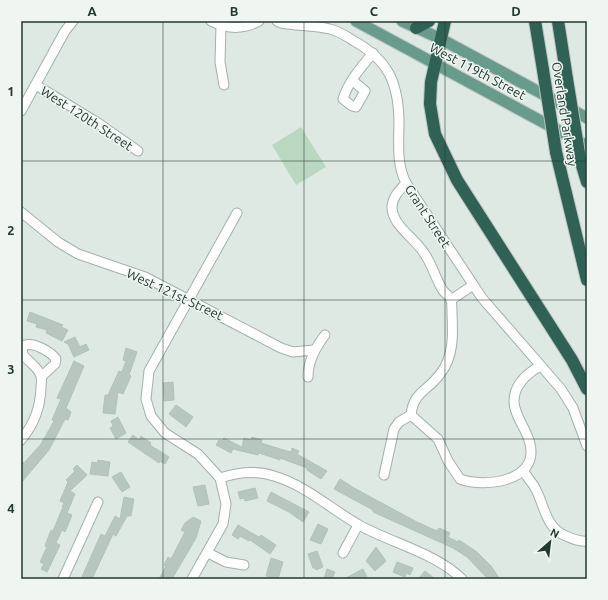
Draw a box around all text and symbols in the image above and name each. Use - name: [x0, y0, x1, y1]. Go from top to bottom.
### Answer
- text: A: [87, 4, 97, 18]
- text: B: [230, 4, 239, 18]
- text: C: [370, 4, 379, 18]
- text: D: [511, 4, 521, 18]
- street label: West 119th Street: [428, 40, 528, 102]
- street label: Overland Parkway: [550, 61, 580, 167]
- street label: West 120th Street: [39, 83, 135, 153]
- text: 1: [7, 84, 15, 98]
- street label: Grant Street: [403, 182, 453, 250]
- text: 2: [7, 223, 15, 237]
- street label: West 121st Street: [125, 266, 225, 322]
- text: 3: [7, 362, 15, 376]
- text: 4: [7, 501, 15, 515]
- north arrow: [530, 522, 570, 562]
- text: N: [548, 526, 561, 540]

